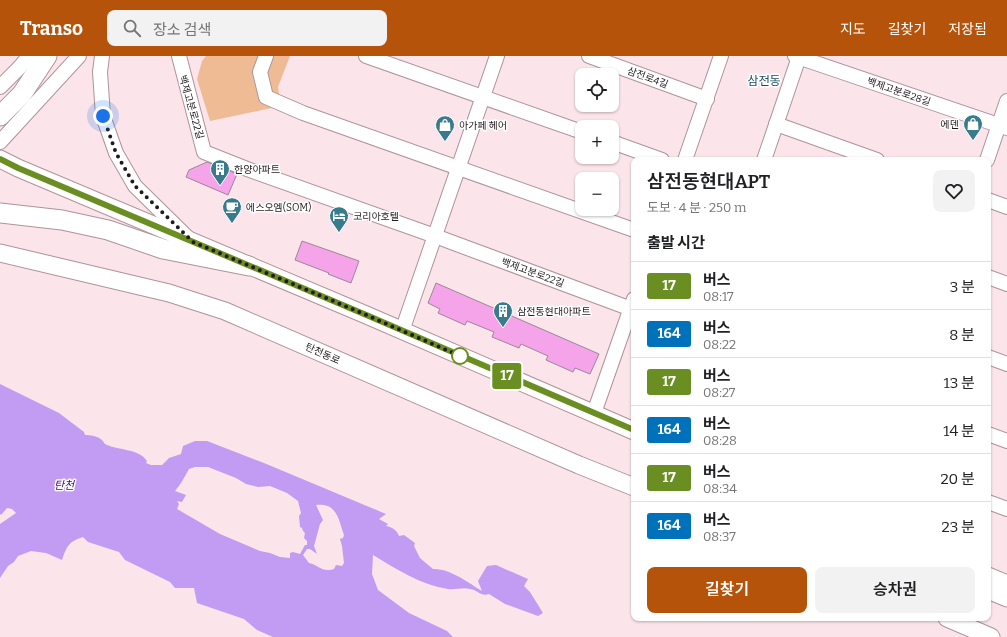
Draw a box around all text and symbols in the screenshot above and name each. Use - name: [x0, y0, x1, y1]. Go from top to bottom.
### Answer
- search box: [107, 10, 387, 46]
- text: Transo: [20, 17, 83, 40]
- icon: search: [121, 17, 143, 39]
- text: 장소 검색: [153, 21, 211, 39]
- text: 지도: [840, 21, 866, 38]
- text: 길찾기: [888, 21, 926, 38]
- text: 저장됨: [948, 21, 987, 38]
- street label: 삼전로4길: [626, 65, 670, 91]
- map controls: [575, 68, 619, 216]
- button: locate: [575, 68, 619, 112]
- street label: 백제고분로22길: [176, 74, 206, 141]
- district label: 삼전동: [747, 74, 781, 88]
- street label: 백제고분로28길: [865, 75, 932, 108]
- your location: [93, 106, 113, 126]
- shop icon: 에덴: [962, 113, 984, 141]
- shop icon: 아가페 헤어: [434, 114, 456, 142]
- place label: 에덴: [941, 119, 959, 131]
- place label: 아가페 헤어: [459, 120, 507, 132]
- button: +: [575, 120, 619, 164]
- building icon: 한양아파트: [209, 158, 231, 186]
- place label: 한양아파트: [234, 164, 280, 176]
- text: 삼전동현대APT: [647, 170, 770, 193]
- button: heart: [933, 170, 975, 212]
- button: −: [575, 172, 619, 216]
- cafe icon: 에스오엠(SOM): [221, 196, 243, 224]
- text: 도보 · 4 분 · 250 m: [647, 200, 746, 215]
- place label: 에스오엠(SOM): [246, 201, 311, 214]
- hotel icon: 코리아호텔: [328, 205, 350, 233]
- place label: 코리아호텔: [353, 211, 399, 223]
- text: 출발 시간: [647, 234, 705, 252]
- street label: 백제고분로22길: [500, 256, 566, 290]
- text: 버스: [703, 271, 731, 289]
- text: 17: [662, 277, 676, 294]
- text: 3 분: [950, 278, 975, 296]
- text: 08:17: [703, 289, 734, 304]
- building icon: 삼전동현대아파트: [492, 300, 514, 328]
- place label: 삼전동현대아파트: [517, 306, 591, 318]
- text: 버스: [703, 319, 731, 337]
- text: 164: [658, 325, 680, 342]
- text: 8 분: [949, 326, 975, 344]
- text: 08:22: [703, 337, 736, 352]
- street label: 탄천동로: [303, 341, 342, 367]
- unlabelled marker: [451, 347, 469, 365]
- line badge: 17: [489, 363, 525, 389]
- text: 17: [500, 367, 514, 384]
- text: 버스: [703, 367, 731, 385]
- text: 17: [662, 373, 676, 390]
- text: 13 분: [944, 374, 975, 392]
- text: 08:27: [703, 385, 735, 400]
- text: 버스: [703, 415, 731, 433]
- text: 164: [658, 421, 680, 438]
- text: 14 분: [943, 422, 975, 440]
- text: 08:28: [703, 433, 737, 448]
- text: 버스: [703, 463, 731, 481]
- text: 17: [662, 469, 676, 486]
- text: 20 분: [940, 470, 975, 488]
- water label: 탄천: [54, 479, 76, 492]
- text: 08:34: [703, 481, 737, 496]
- text: 버스: [703, 511, 731, 529]
- text: 164: [658, 517, 680, 534]
- text: 23 분: [941, 518, 975, 536]
- text: 08:37: [703, 529, 736, 544]
- button: 길찾기: [647, 567, 807, 613]
- button: 승차권: [815, 567, 975, 613]

